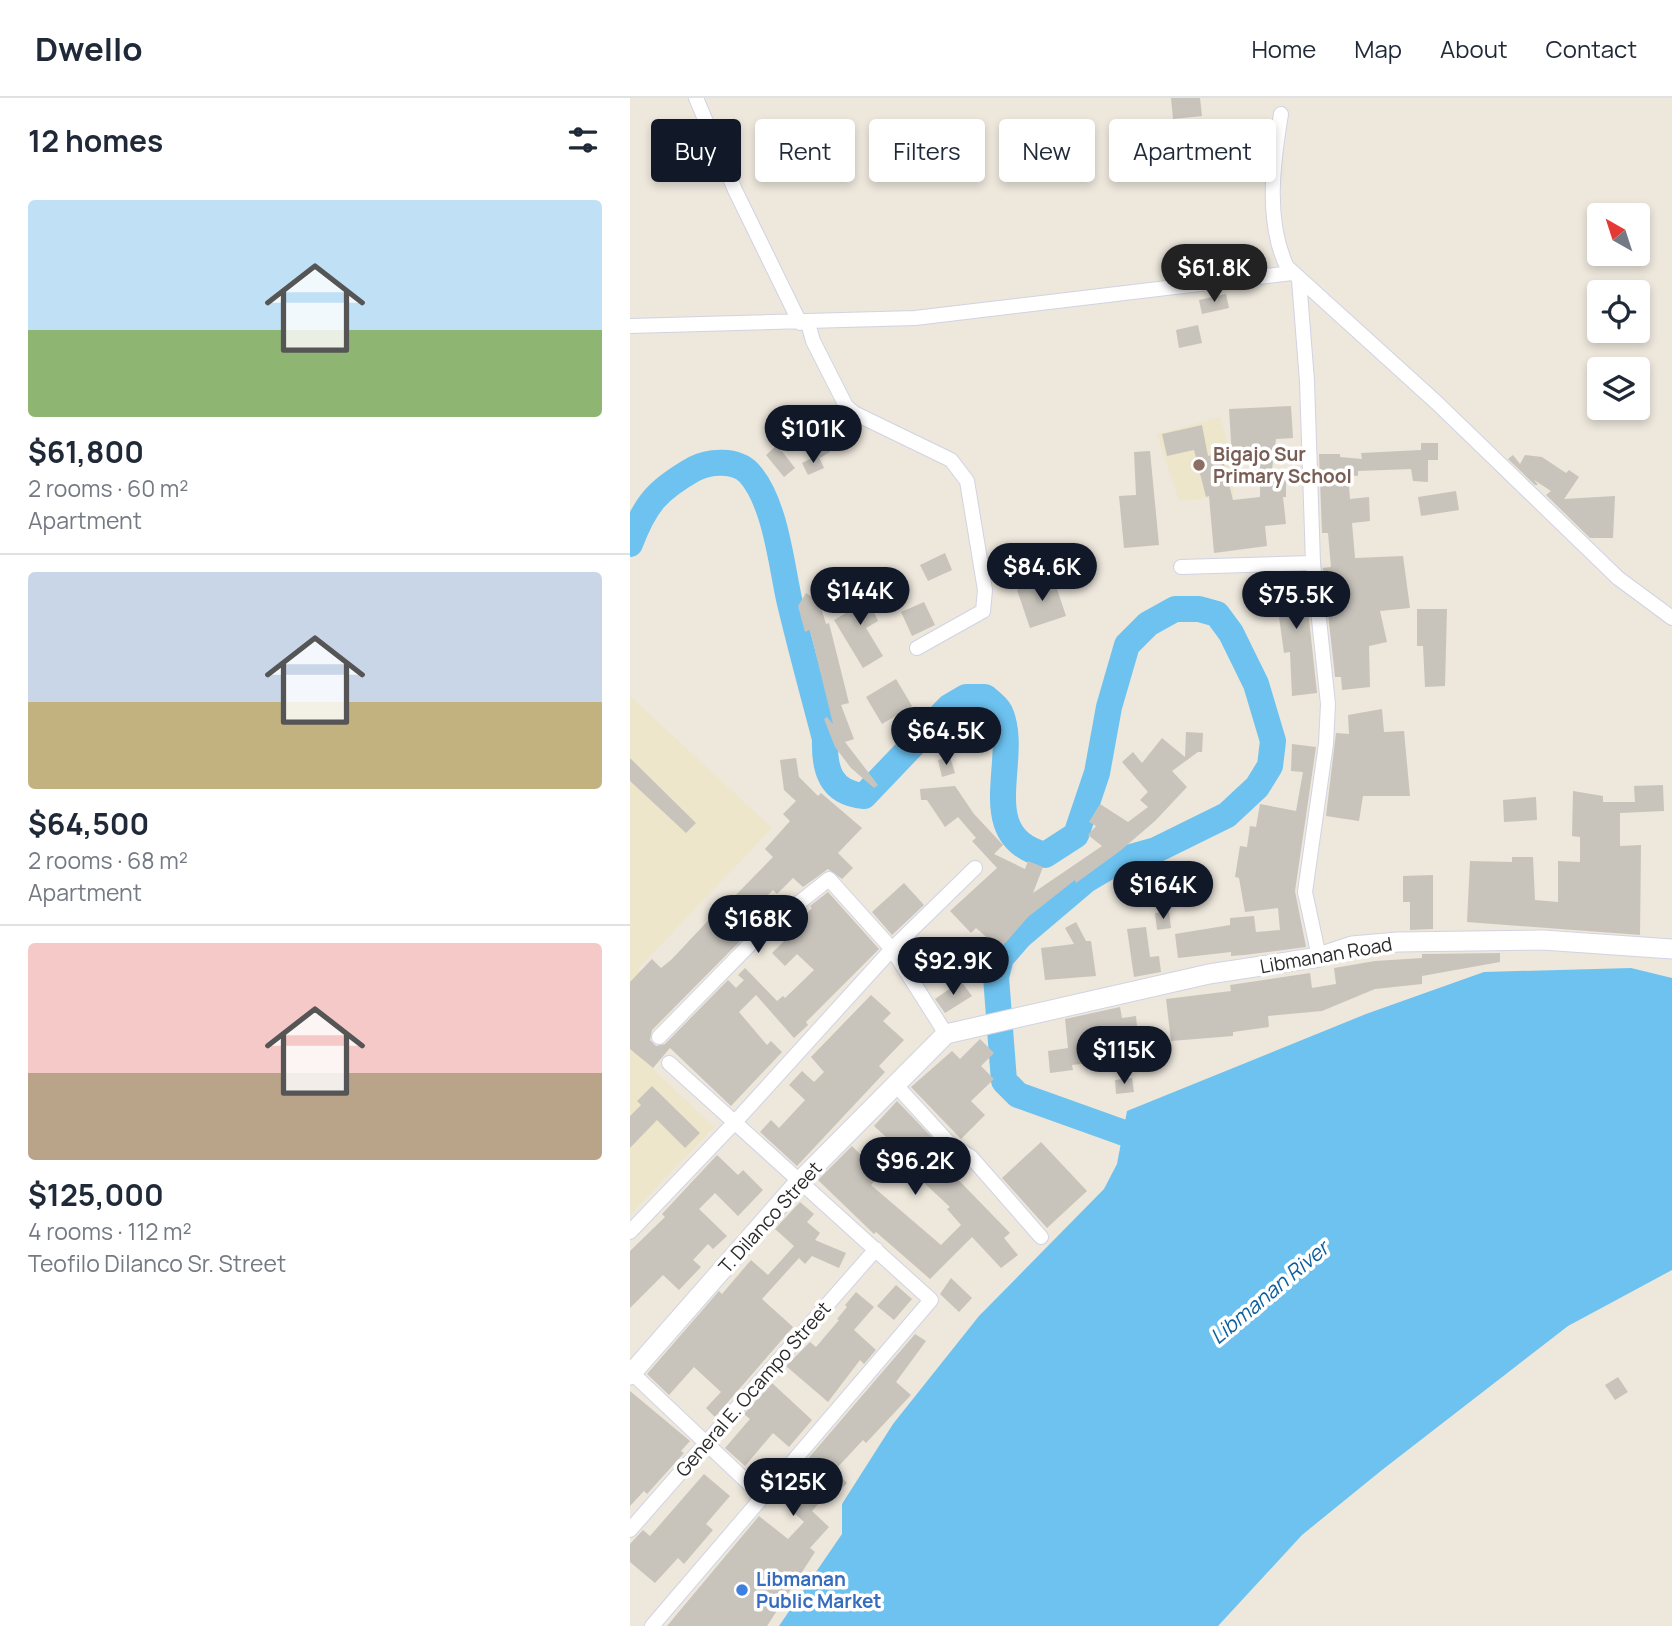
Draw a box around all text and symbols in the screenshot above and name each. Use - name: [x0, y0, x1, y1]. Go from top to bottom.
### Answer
- text: Dwello: [35, 26, 143, 71]
- text: Home: [1251, 32, 1316, 65]
- text: Map: [1354, 32, 1402, 65]
- text: About: [1440, 32, 1508, 65]
- text: Contact: [1546, 32, 1637, 65]
- chip: Buy: [651, 119, 741, 182]
- chip: Rent: [755, 119, 855, 182]
- chip: Filters: [869, 119, 985, 182]
- chip: New: [999, 119, 1095, 182]
- chip: Apartment: [1109, 119, 1276, 182]
- text: 12 homes: [28, 120, 163, 161]
- icon: filters: [564, 121, 602, 159]
- north arrow: [1587, 203, 1650, 266]
- map controls: [1587, 203, 1650, 420]
- pin: $61.8K: [1157, 244, 1271, 304]
- icon: home: [252, 245, 378, 371]
- text: $61.8K: [1177, 251, 1251, 283]
- button: locate: [1587, 280, 1650, 343]
- button: layers: [1587, 357, 1650, 420]
- pin: $101K: [764, 406, 862, 465]
- text: $101K: [781, 412, 845, 444]
- text: $61,800: [28, 431, 144, 472]
- place label: Bigajo Sur Primary School: [1213, 441, 1352, 489]
- marker: Bigajo Sur Primary School: [1191, 457, 1207, 473]
- text: 2 rooms · 60 m²: [28, 472, 189, 504]
- text: Apartment: [28, 504, 142, 536]
- pin: $84.6K: [985, 544, 1099, 603]
- text: $84.6K: [1003, 550, 1081, 582]
- pin: $144K: [811, 568, 909, 627]
- pin: $75.5K: [1239, 572, 1353, 631]
- text: $144K: [826, 574, 894, 606]
- text: $75.5K: [1258, 578, 1334, 610]
- icon: home: [252, 617, 378, 743]
- pin: $64.5K: [889, 708, 1003, 767]
- text: $64.5K: [907, 714, 985, 746]
- text: $64,500: [28, 803, 149, 844]
- text: 2 rooms · 68 m²: [28, 844, 188, 876]
- pin: $164K: [1114, 862, 1212, 921]
- text: $164K: [1129, 868, 1197, 900]
- text: Apartment: [28, 876, 142, 908]
- pin: $168K: [709, 896, 807, 955]
- text: $168K: [724, 902, 792, 934]
- street label: Libmanan Road: [1258, 931, 1394, 979]
- pin: $92.9K: [896, 937, 1010, 997]
- text: $92.9K: [914, 944, 992, 976]
- icon: home: [252, 988, 378, 1114]
- pin: $115K: [1075, 1026, 1173, 1086]
- text: $115K: [1093, 1033, 1155, 1065]
- pin: $96.2K: [858, 1138, 972, 1197]
- text: $96.2K: [876, 1144, 954, 1176]
- street label: T. Dilanco Street: [713, 1155, 827, 1279]
- text: $125,000: [28, 1174, 164, 1215]
- text: 4 rooms · 112 m²: [28, 1215, 192, 1247]
- water label: Libmanan River: [1204, 1233, 1336, 1350]
- text: Teofilo Dilanco Sr. Street: [28, 1247, 286, 1279]
- street label: General E. Ocampo Street: [670, 1296, 836, 1482]
- pin: $125K: [744, 1458, 842, 1518]
- text: $125K: [760, 1465, 826, 1497]
- place label: Libmanan Public Market: [756, 1566, 882, 1614]
- marker: Libmanan Public Market: [734, 1582, 750, 1598]

